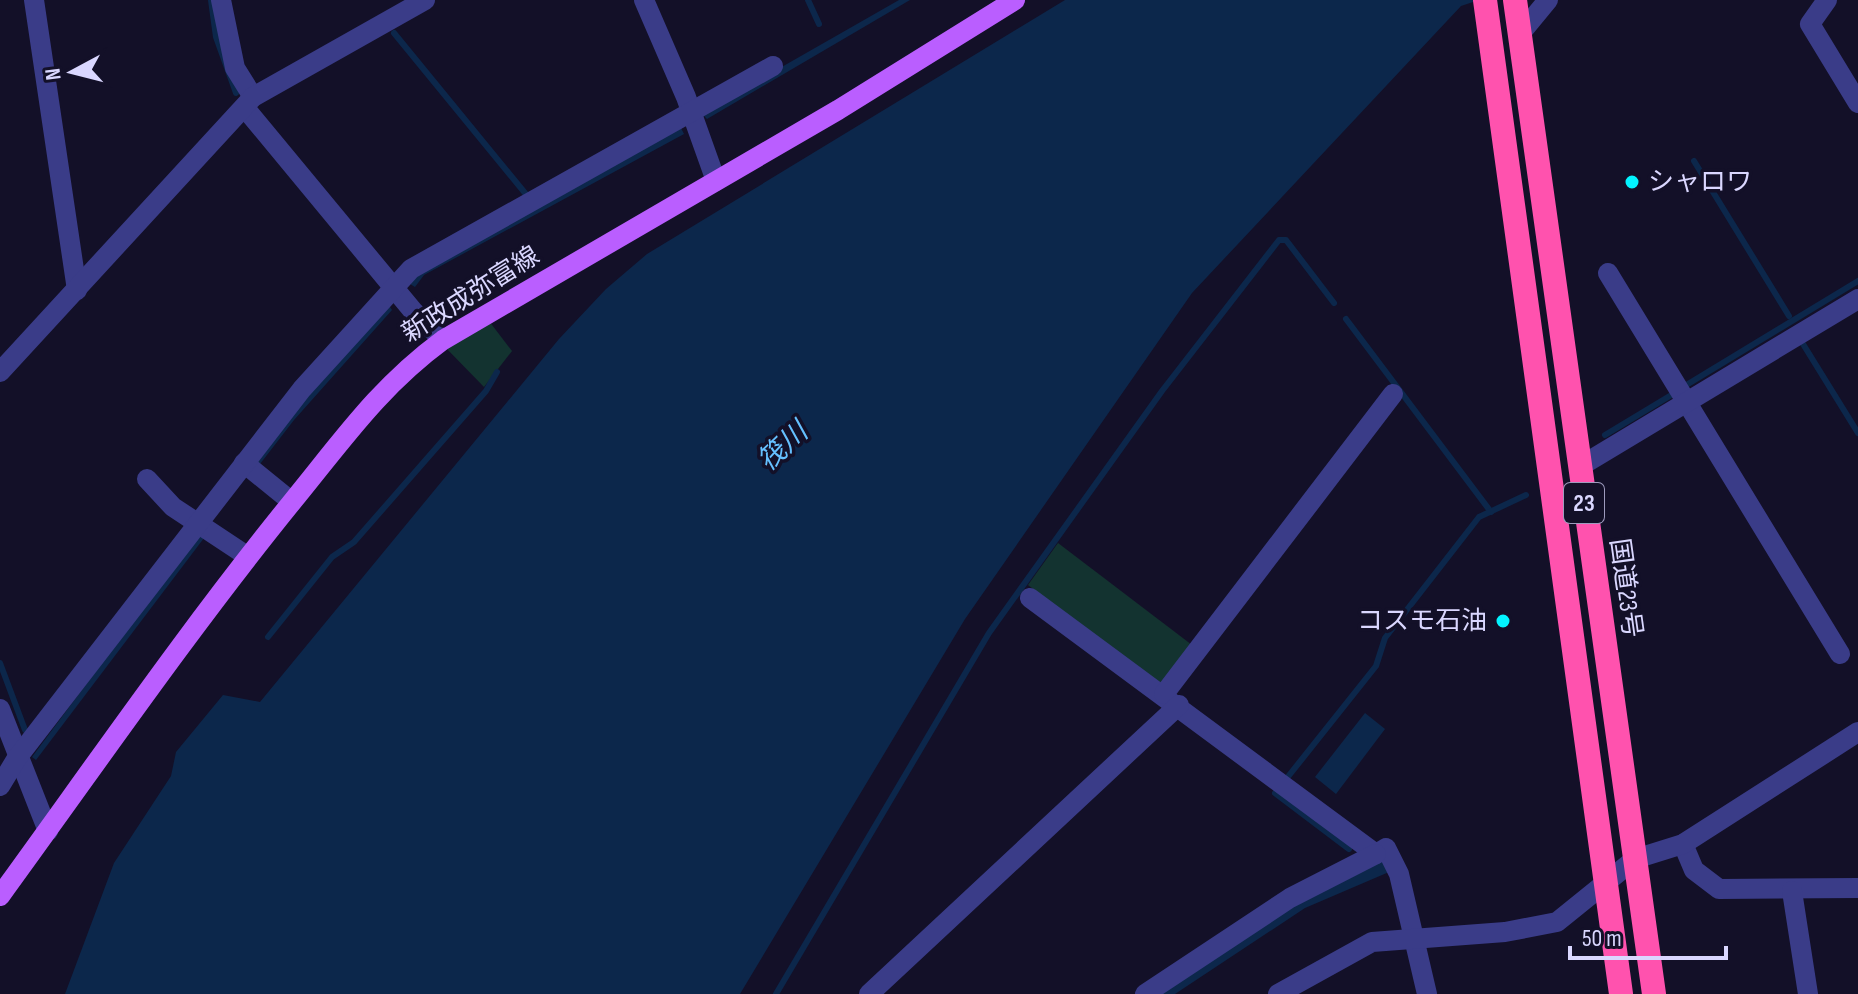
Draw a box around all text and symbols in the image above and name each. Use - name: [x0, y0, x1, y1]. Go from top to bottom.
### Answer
- north arrow: [32, 32, 112, 112]
- text: N: [40, 67, 68, 82]
- place label: シャロワ: [1648, 167, 1752, 198]
- marker: シャロワ: [1623, 173, 1641, 191]
- street label: 新政成弥富線: [397, 241, 545, 349]
- water label: 筏川: [751, 414, 817, 478]
- road number: 23: [1564, 483, 1604, 523]
- street label: 国道23号: [1603, 536, 1647, 640]
- place label: コスモ石油: [1357, 606, 1487, 637]
- marker: コスモ石油: [1494, 612, 1512, 630]
- scale bar: [1570, 910, 1726, 960]
- text: 50 m: [1582, 924, 1622, 953]

